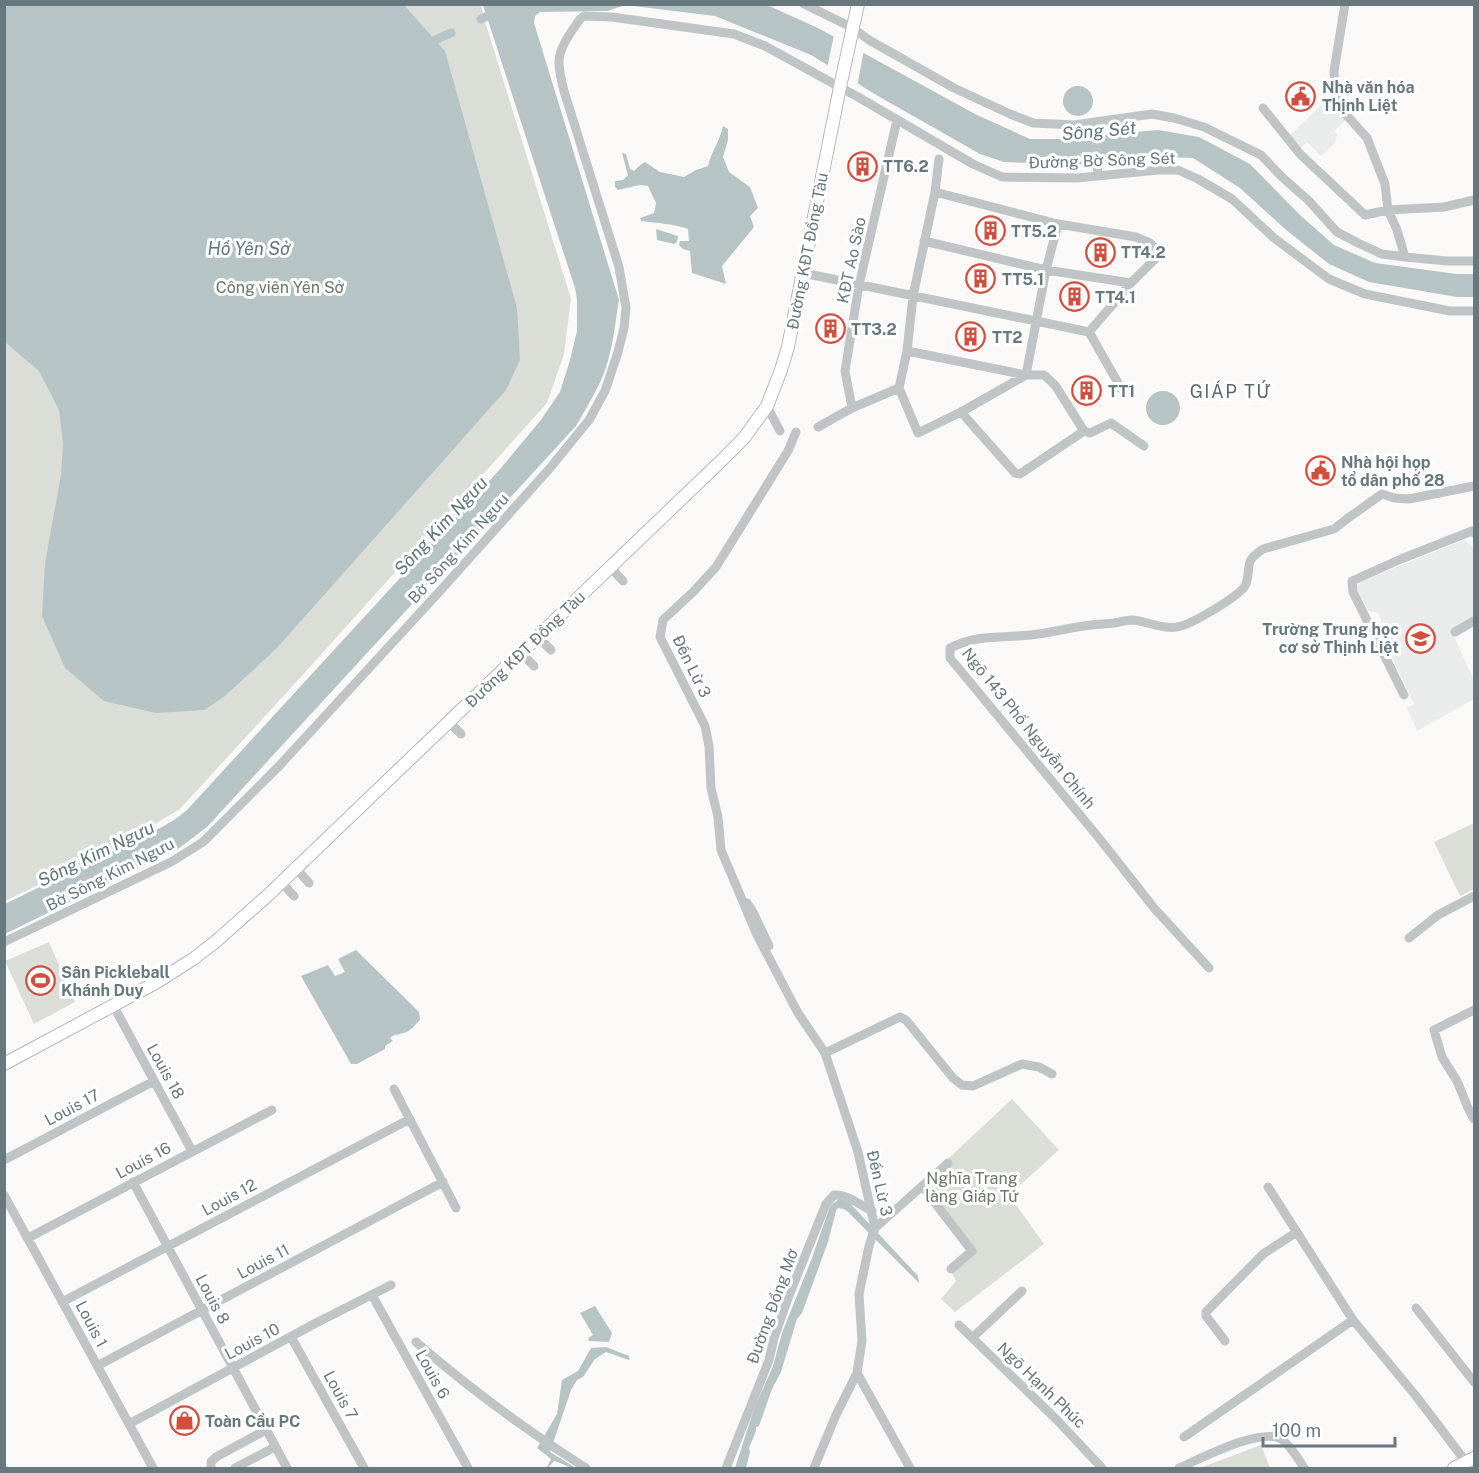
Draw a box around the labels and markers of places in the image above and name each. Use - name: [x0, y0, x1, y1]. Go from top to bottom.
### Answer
- place label: Nhà văn hóa Thịnh Liệt: [1322, 78, 1414, 115]
- public building icon: Nhà văn hóa Thịnh Liệt: [1285, 80, 1317, 112]
- building icon: TT6.2: [846, 150, 878, 182]
- place label: TT6.2: [883, 157, 929, 176]
- building icon: TT5.2: [974, 215, 1006, 247]
- place label: TT5.2: [1011, 222, 1057, 241]
- building icon: TT4.2: [1084, 236, 1116, 268]
- place label: TT4.2: [1121, 243, 1166, 262]
- building icon: TT5.1: [965, 263, 997, 295]
- place label: TT5.1: [1002, 270, 1044, 289]
- building icon: TT4.1: [1058, 281, 1090, 313]
- place label: TT4.1: [1095, 288, 1136, 307]
- building icon: TT3.2: [814, 313, 846, 345]
- place label: TT3.2: [851, 320, 897, 339]
- building icon: TT2: [955, 321, 987, 353]
- place label: TT2: [992, 328, 1022, 347]
- building icon: TT1: [1071, 375, 1103, 407]
- place label: TT1: [1108, 382, 1135, 401]
- place label: Nhà hội họp tổ dân phố 28: [1341, 453, 1445, 490]
- public building icon: Nhà hội họp tổ dân phố 28: [1304, 455, 1336, 487]
- place label: Trường Trung học cơ sở Thịnh Liệt: [1262, 620, 1399, 657]
- school or university icon: Trường Trung học cơ sở Thịnh Liệt: [1404, 622, 1436, 654]
- place label: Sân Pickleball Khánh Duy: [61, 963, 170, 1000]
- sports icon: Sân Pickleball Khánh Duy: [24, 965, 56, 997]
- shop icon: Toàn Cầu PC: [168, 1405, 200, 1437]
- place label: Toàn Cầu PC: [205, 1412, 300, 1431]

